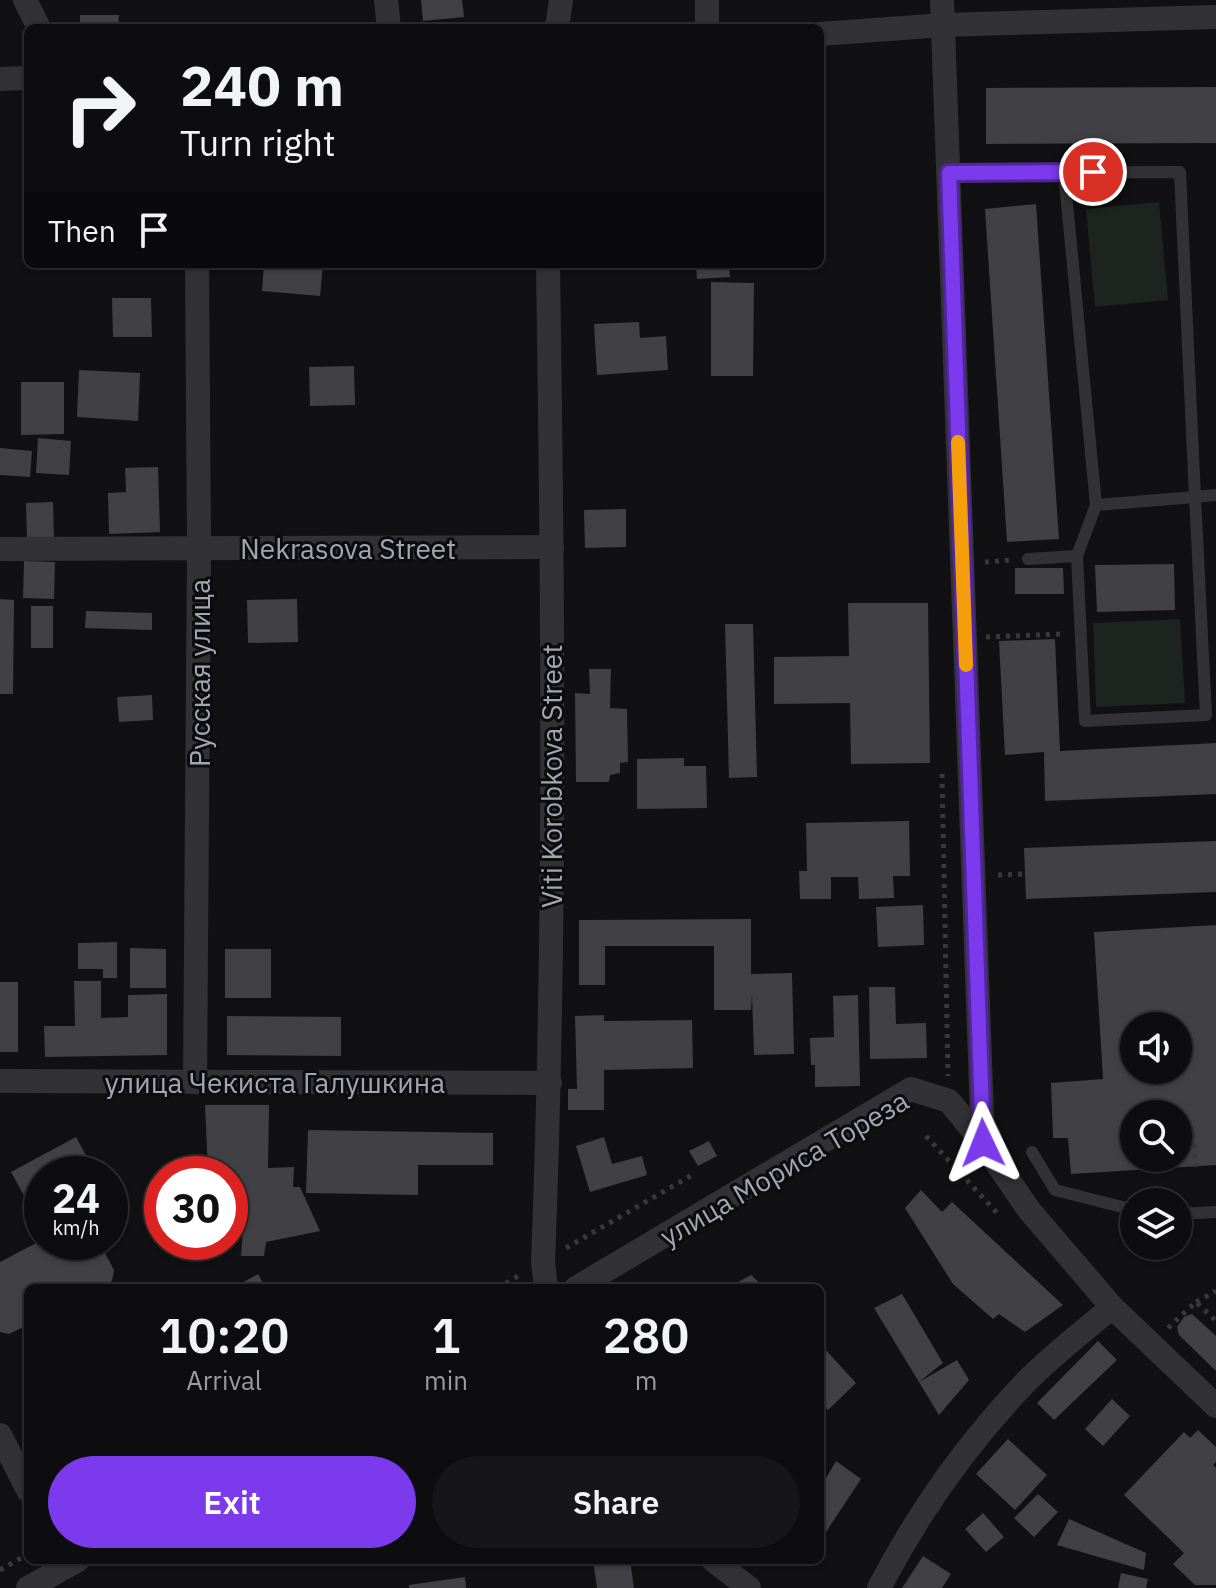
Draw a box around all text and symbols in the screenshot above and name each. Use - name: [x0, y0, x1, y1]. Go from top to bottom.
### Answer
- text: 240 m: [180, 49, 344, 121]
- icon: right: [48, 56, 152, 160]
- text: Turn right: [180, 119, 336, 166]
- pin: [1059, 138, 1127, 206]
- icon: arrive: [1071, 150, 1115, 194]
- icon: arrive: [132, 208, 176, 252]
- text: Then: [48, 211, 116, 250]
- street label: Nekrasova Street: [240, 530, 456, 567]
- street label: Русская улица: [181, 579, 218, 767]
- street label: Viti Korobkova Street: [533, 644, 570, 908]
- map controls: [1120, 1012, 1192, 1260]
- button: sound: [1120, 1012, 1192, 1084]
- street label: улица Чекиста Галушкина: [105, 1064, 445, 1101]
- street label: улица Мориса Тореза: [653, 1082, 915, 1254]
- button: search: [1120, 1100, 1192, 1172]
- position arrow: [941, 1101, 1025, 1185]
- speed limit sign: 30: [144, 1156, 248, 1260]
- text: 24: [52, 1172, 100, 1224]
- button: layers: [1120, 1188, 1192, 1260]
- text: km/h: [52, 1214, 100, 1241]
- text: 10:20: [159, 1304, 289, 1366]
- text: 1: [432, 1304, 460, 1366]
- text: 280: [603, 1304, 689, 1366]
- text: Arrival: [186, 1363, 262, 1397]
- text: min: [424, 1363, 468, 1397]
- text: m: [635, 1363, 657, 1397]
- button: Exit: [48, 1456, 416, 1548]
- button: Share: [432, 1456, 800, 1548]

